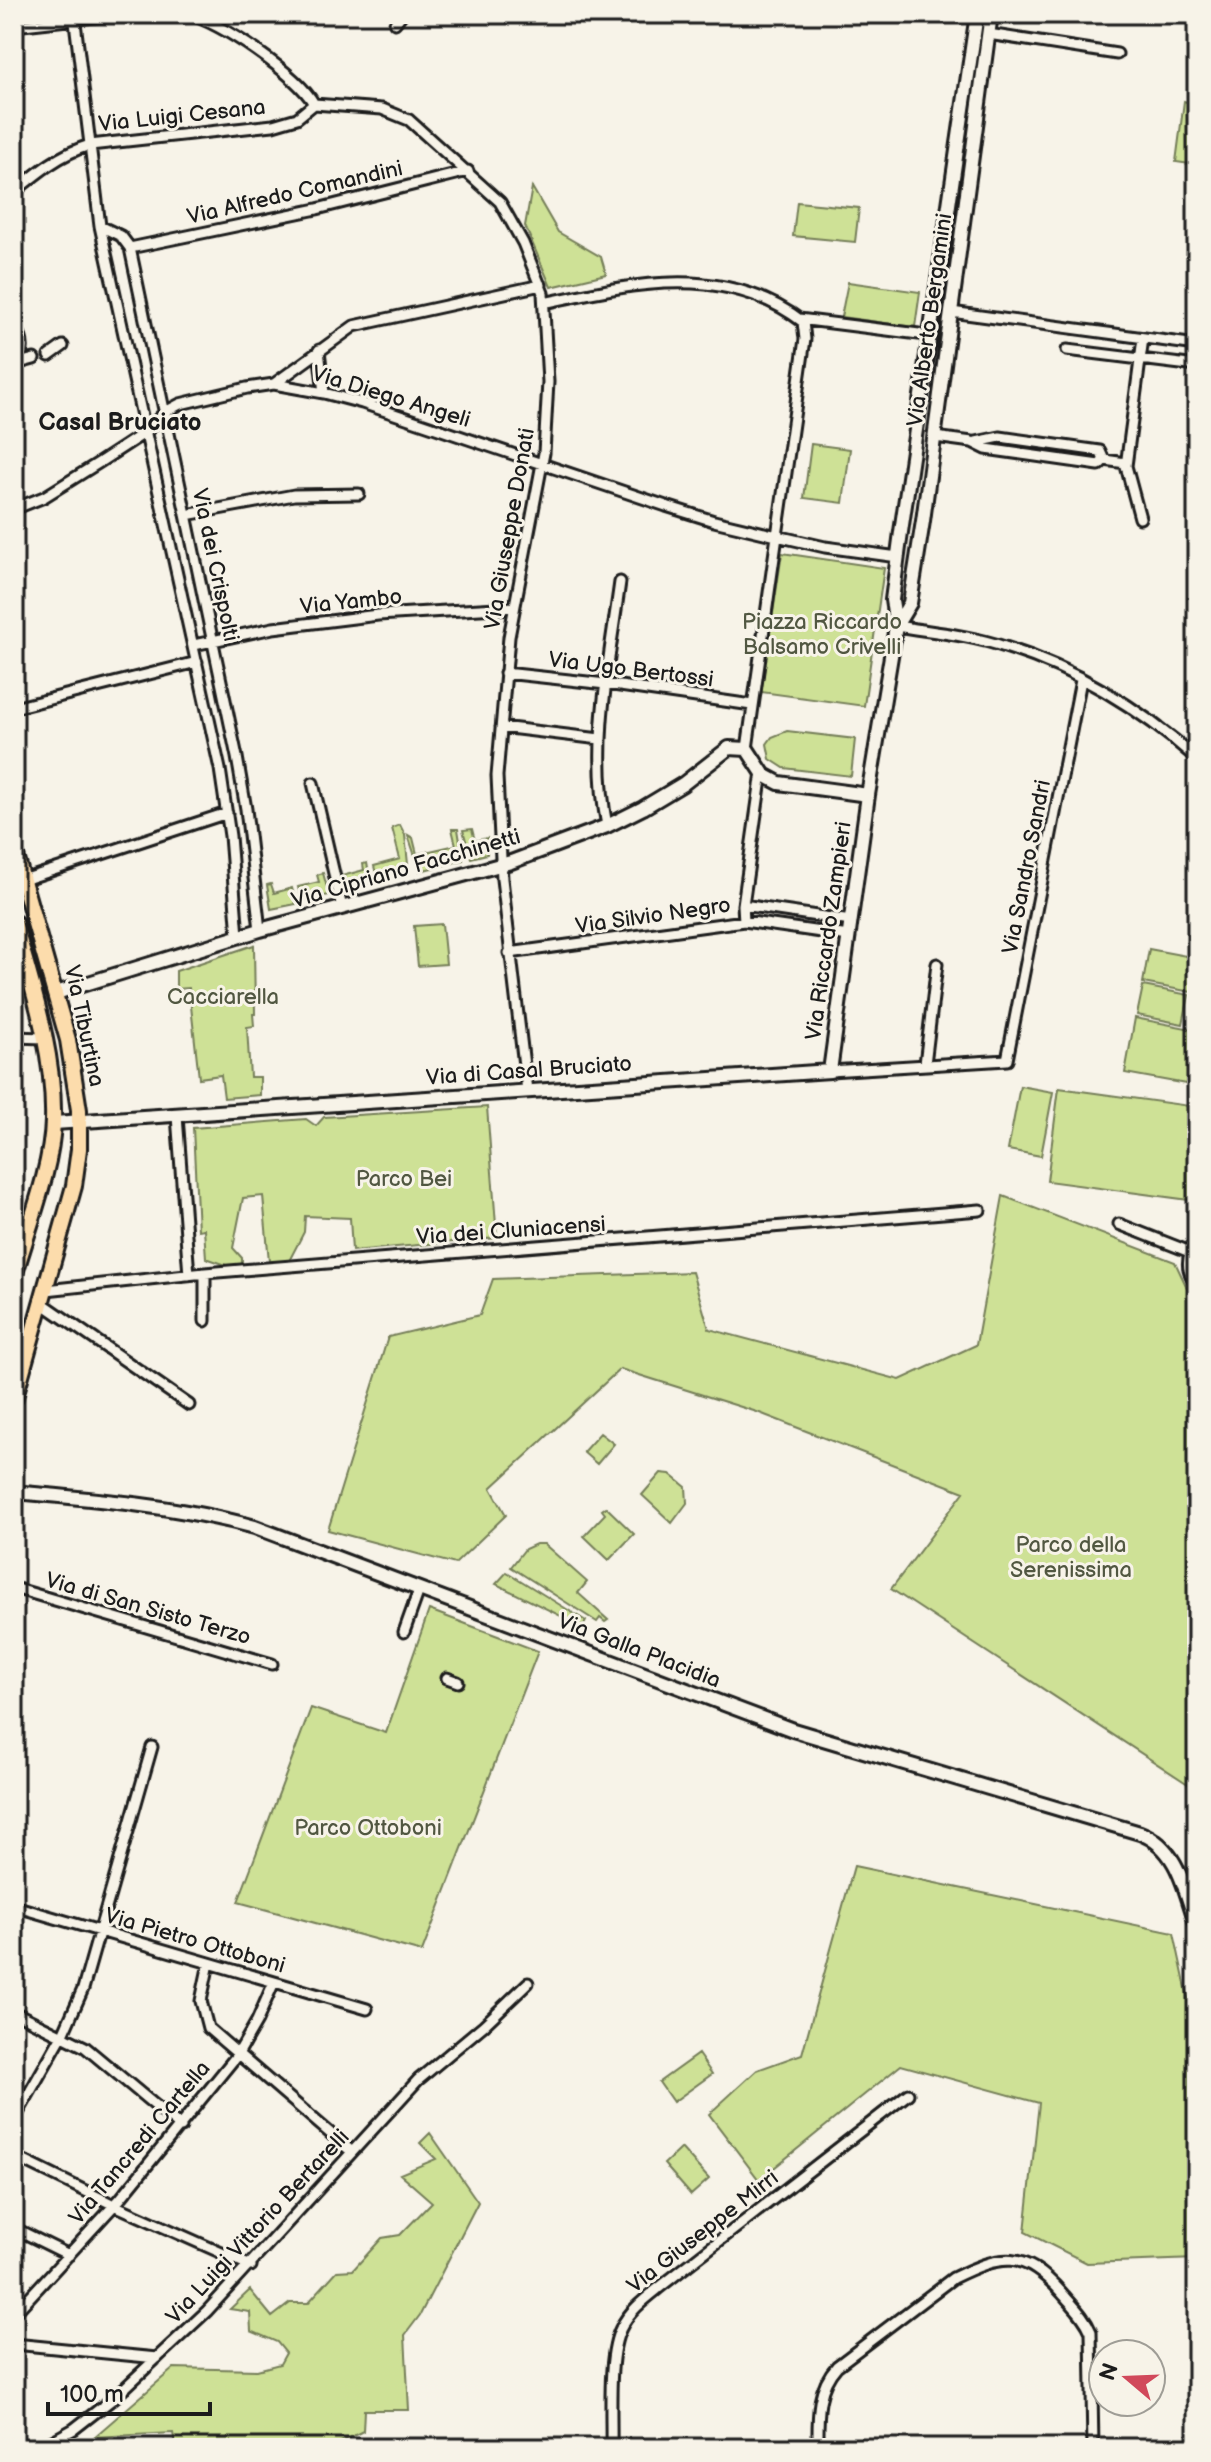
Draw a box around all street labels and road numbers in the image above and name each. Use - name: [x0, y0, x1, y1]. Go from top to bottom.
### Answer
- street label: Via Luigi Cesana: [97, 94, 267, 138]
- street label: Via Alfredo Comandini: [185, 155, 405, 231]
- street label: Via Alberto Bergamini: [902, 211, 958, 429]
- street label: Via Diego Angeli: [309, 360, 473, 434]
- street label: Via Giuseppe Donati: [479, 426, 541, 632]
- street label: Via dei Crispolti: [186, 486, 244, 644]
- street label: Via Yambo: [299, 583, 403, 621]
- street label: Via Ugo Bertossi: [547, 646, 715, 694]
- street label: Via Sandro Sandri: [997, 778, 1057, 956]
- street label: Via Riccardo Zampieri: [800, 820, 858, 1042]
- street label: Via Cipriano Facchinetti: [288, 823, 524, 915]
- street label: Via Silvio Negro: [574, 892, 732, 940]
- street label: Via Tiburtina: [58, 963, 110, 1089]
- street label: Via di Casal Bruciato: [425, 1050, 633, 1092]
- street label: Via dei Cluniacensi: [415, 1211, 607, 1251]
- street label: Via di San Sisto Terzo: [42, 1567, 254, 1651]
- street label: Via Galla Placidia: [554, 1608, 724, 1694]
- street label: Via Pietro Ottoboni: [102, 1902, 288, 1980]
- street label: Via Tancredi Cartella: [64, 2056, 216, 2230]
- street label: Via Luigi Vittorio Bertarelli: [161, 2124, 355, 2330]
- street label: Via Giuseppe Mirri: [622, 2165, 784, 2299]

